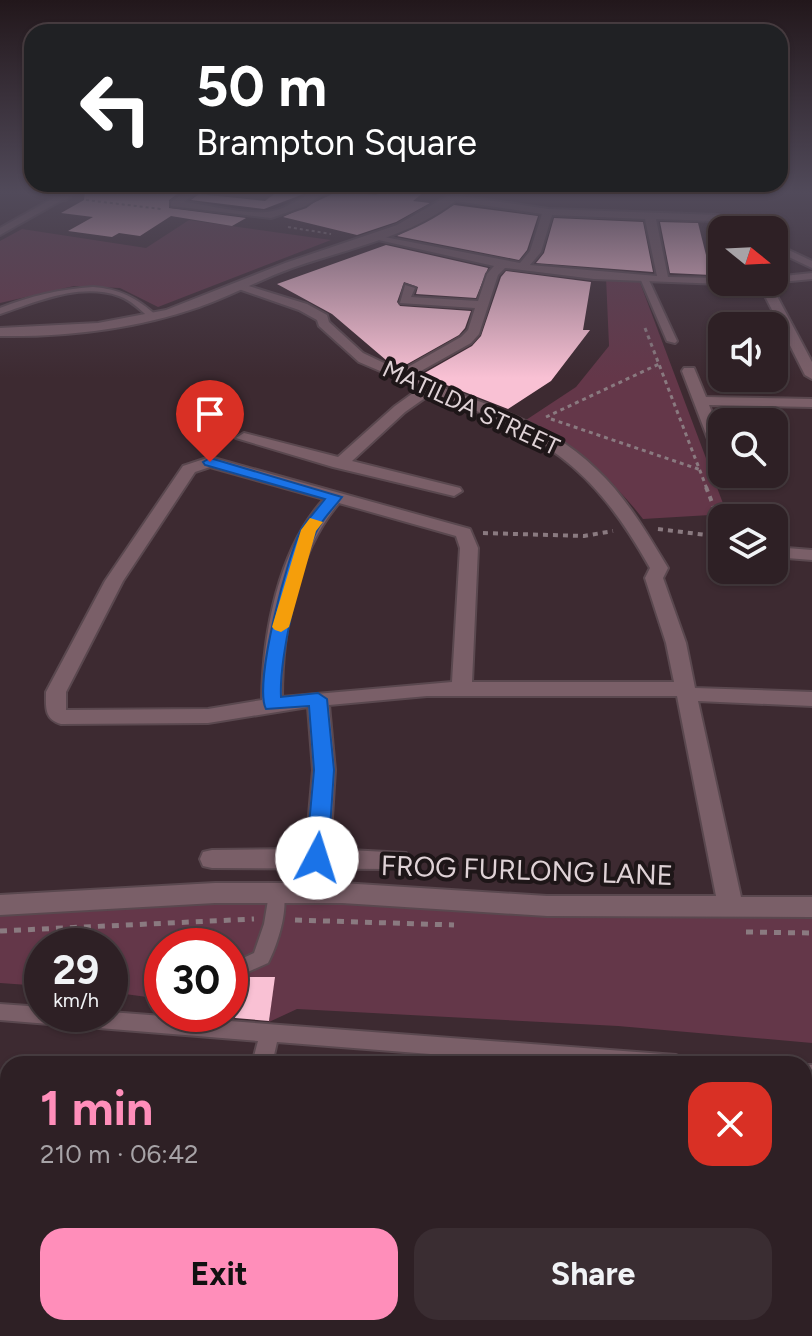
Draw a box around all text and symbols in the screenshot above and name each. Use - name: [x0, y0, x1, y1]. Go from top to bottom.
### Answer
- text: 50 m: [196, 53, 327, 120]
- icon: left: [64, 56, 168, 160]
- text: Brampton Square: [196, 121, 477, 164]
- north arrow: [708, 216, 788, 296]
- map controls: [708, 216, 788, 584]
- button: sound: [708, 312, 788, 392]
- street label: MATILDA STREET: [378, 354, 564, 461]
- pin: [176, 380, 244, 462]
- icon: arrive: [188, 392, 232, 436]
- button: search: [708, 408, 788, 488]
- button: layers: [708, 504, 788, 584]
- position arrow: [275, 816, 359, 900]
- street label: FROG FURLONG LANE: [380, 848, 674, 892]
- speed limit sign: 30: [144, 928, 248, 1032]
- text: 29: [53, 946, 99, 994]
- text: km/h: [53, 988, 99, 1012]
- text: 1 min: [40, 1079, 153, 1137]
- button: close: [688, 1082, 772, 1166]
- text: 210 m · 06:42: [40, 1138, 199, 1170]
- button: Exit: [40, 1228, 398, 1320]
- button: Share: [414, 1228, 772, 1320]

